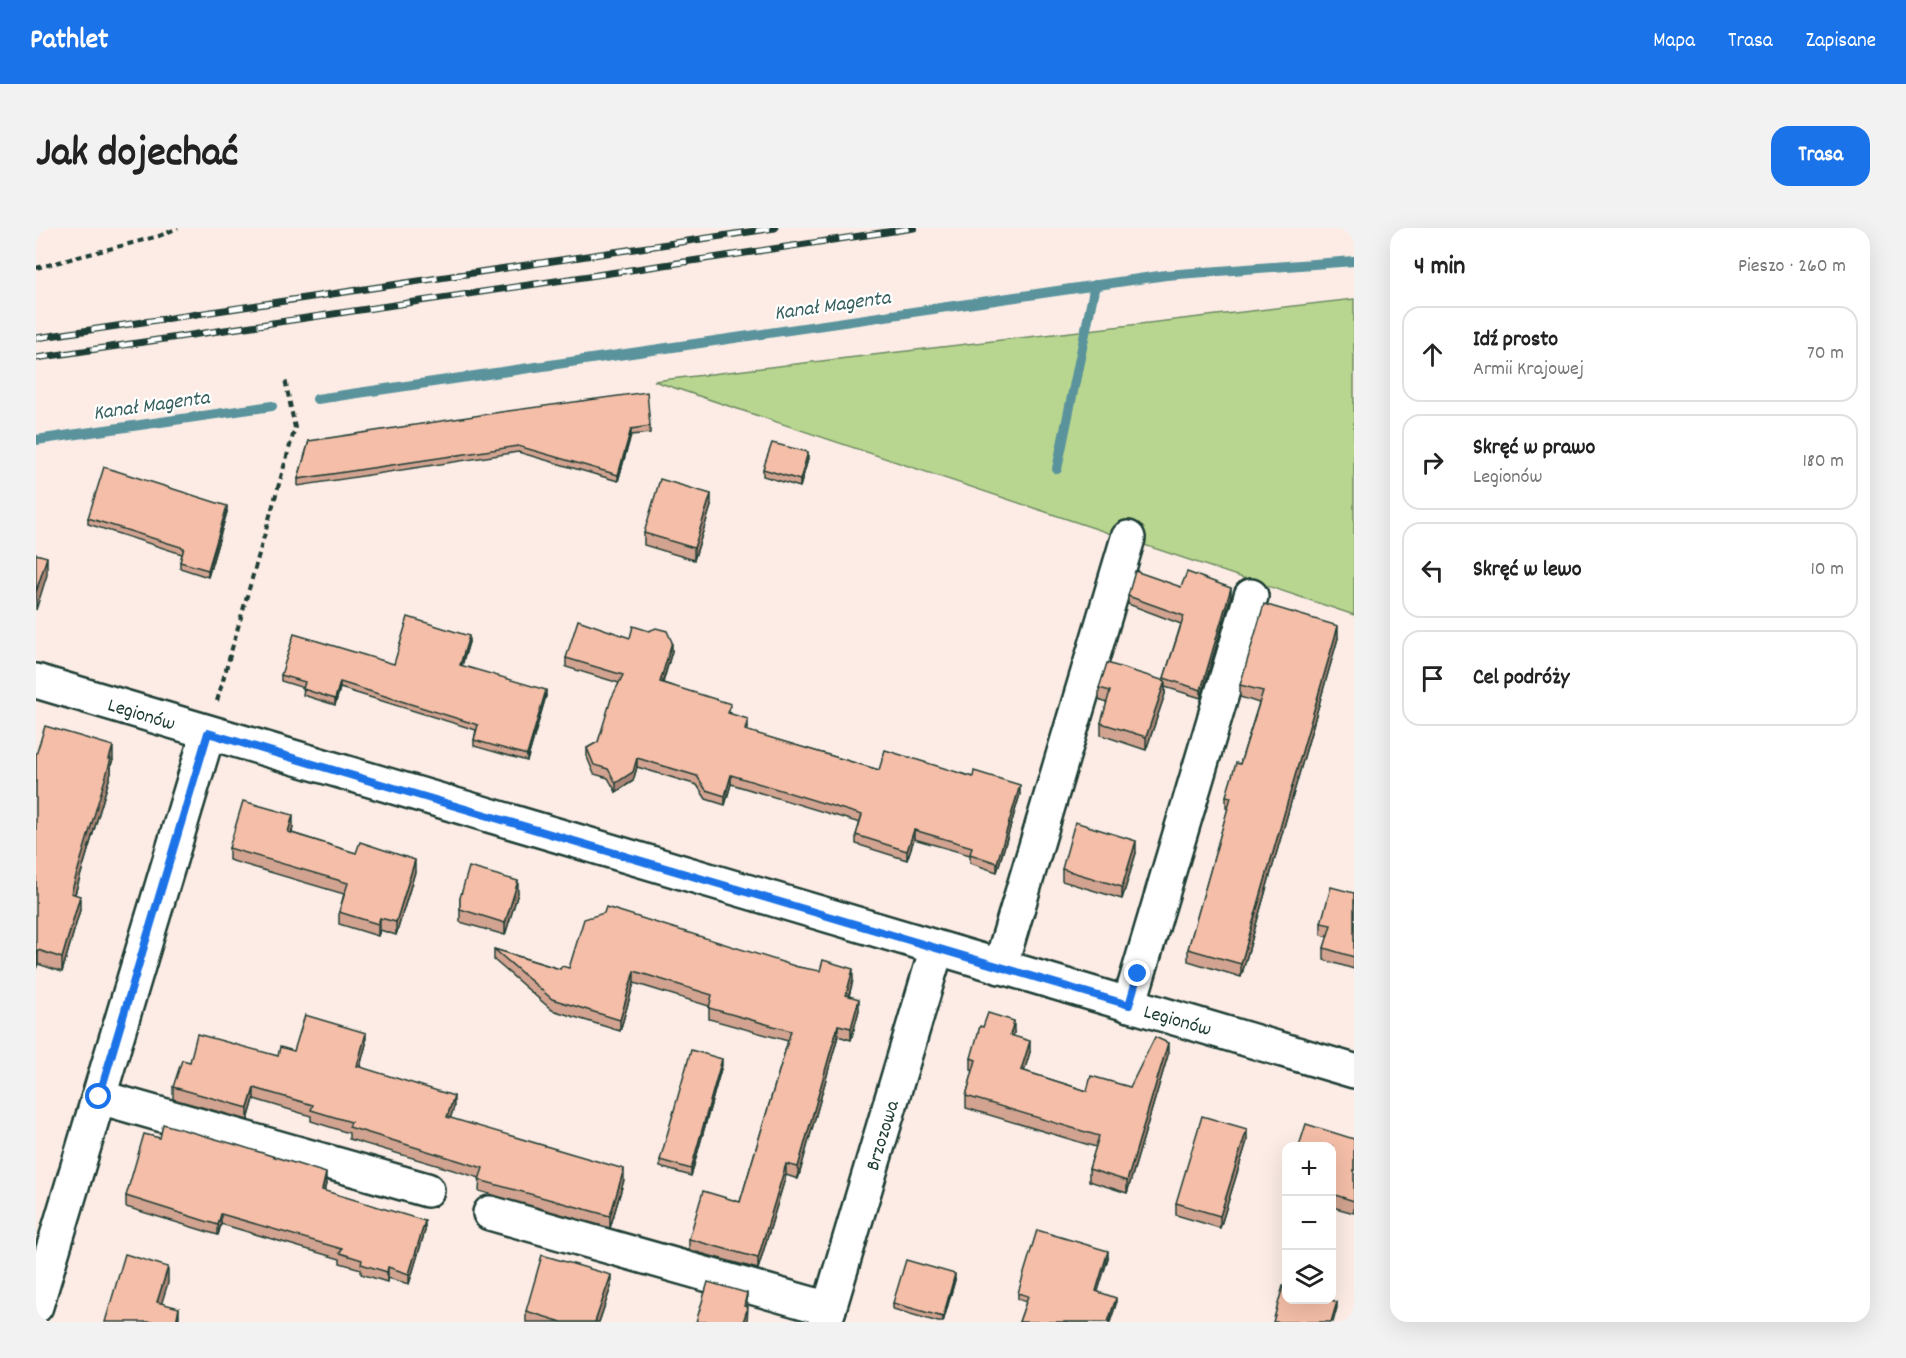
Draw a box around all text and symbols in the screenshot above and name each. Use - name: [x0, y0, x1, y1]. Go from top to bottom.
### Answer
- text: Pathlet: [30, 22, 108, 62]
- text: Mapa: [1653, 27, 1695, 57]
- text: Trasa: [1728, 27, 1773, 57]
- text: Zapisane: [1806, 27, 1876, 57]
- text: Jak dojechać: [36, 126, 238, 186]
- button: Trasa: [1771, 126, 1870, 186]
- text: 4 min: [1414, 249, 1465, 286]
- text: Pieszo · 260 m: [1738, 253, 1846, 281]
- water label: Kanał Magenta: [772, 284, 894, 330]
- text: Idź prosto: [1473, 325, 1558, 356]
- icon: ahead: [1416, 338, 1449, 371]
- text: 70 m: [1807, 340, 1844, 368]
- text: Armii Krajowej: [1473, 356, 1584, 384]
- water label: Kanał Magenta: [91, 384, 213, 430]
- text: Skręć w prawo: [1473, 433, 1595, 464]
- icon: right: [1416, 446, 1449, 479]
- text: 180 m: [1802, 448, 1844, 476]
- text: Legionów: [1473, 464, 1542, 492]
- icon: left: [1416, 554, 1449, 587]
- text: Skręć w lewo: [1473, 555, 1582, 586]
- text: 10 m: [1810, 556, 1844, 584]
- icon: arrive: [1416, 662, 1449, 695]
- text: Cel podróży: [1473, 663, 1569, 694]
- street label: Legionów: [104, 692, 178, 739]
- route end: [1124, 960, 1150, 986]
- street label: Legionów: [1140, 999, 1214, 1045]
- route start: [85, 1083, 111, 1109]
- street label: Brzozowa: [860, 1097, 908, 1174]
- map controls: [1282, 1142, 1336, 1304]
- button: +: [1282, 1142, 1336, 1196]
- button: −: [1282, 1196, 1336, 1250]
- button: layers: [1282, 1250, 1336, 1304]

